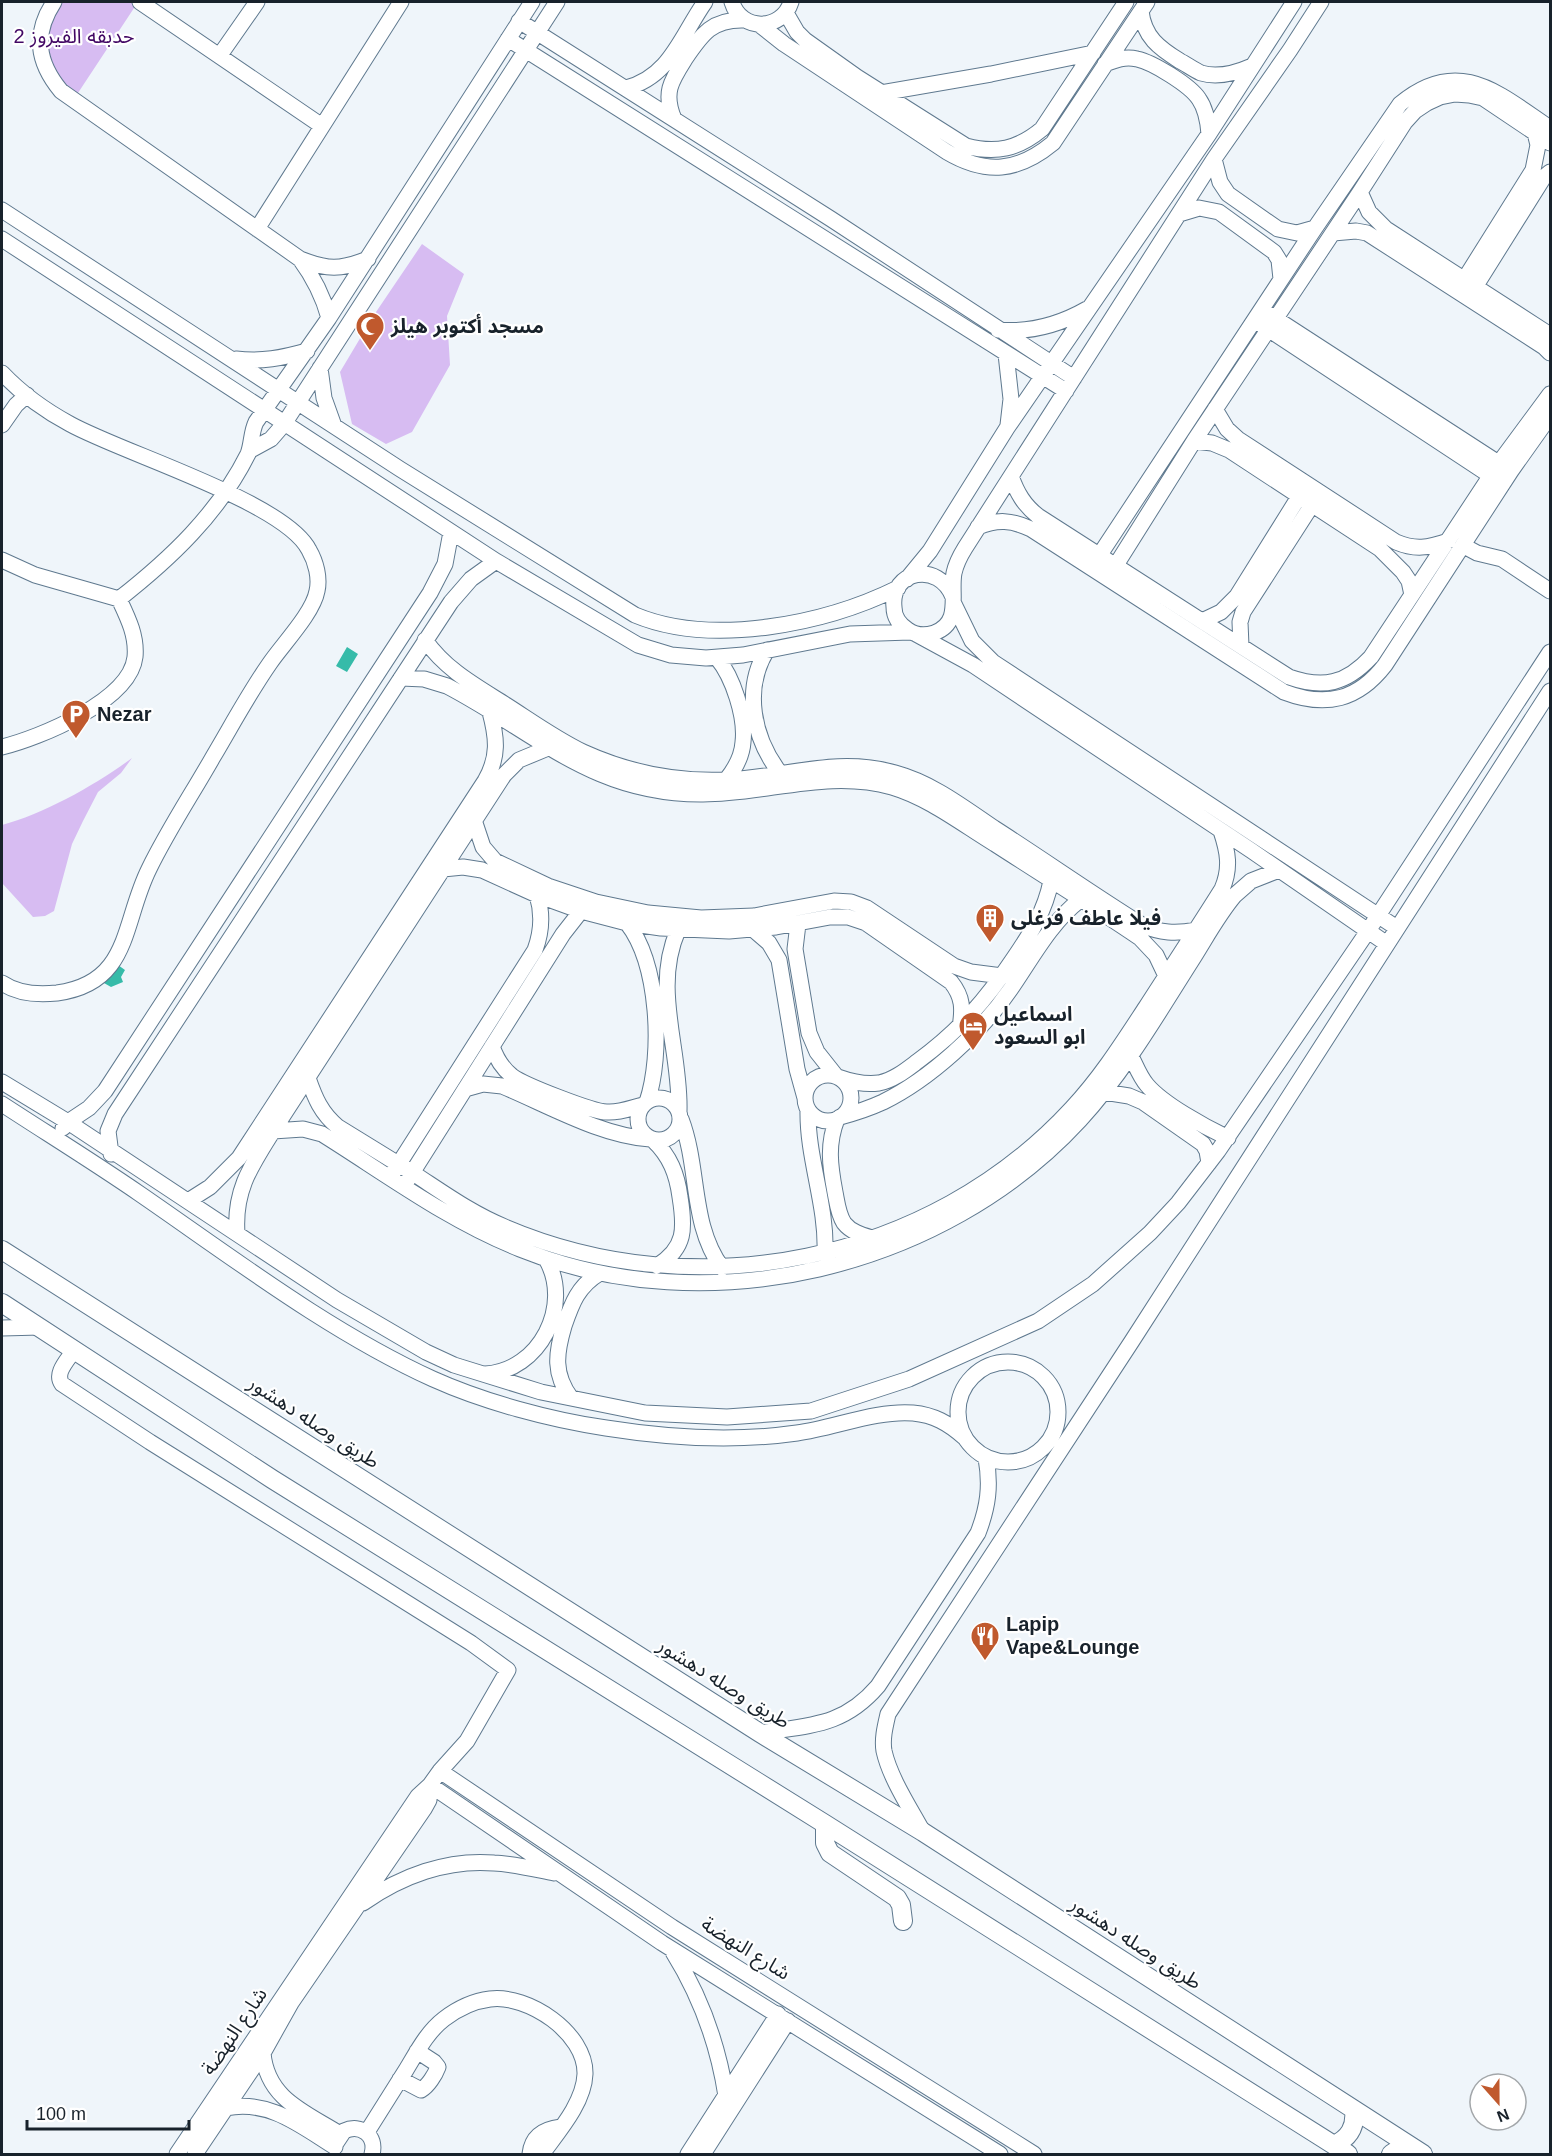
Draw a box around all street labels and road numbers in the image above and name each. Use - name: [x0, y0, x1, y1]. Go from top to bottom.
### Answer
- street label: طريق وصله دهشور: [242, 1371, 384, 1474]
- street label: طريق وصله دهشور: [652, 1633, 794, 1734]
- street label: طريق وصله دهشور: [1064, 1892, 1206, 1995]
- street label: شارع النهضة: [696, 1912, 794, 1987]
- street label: شارع النهضة: [197, 1983, 274, 2081]

